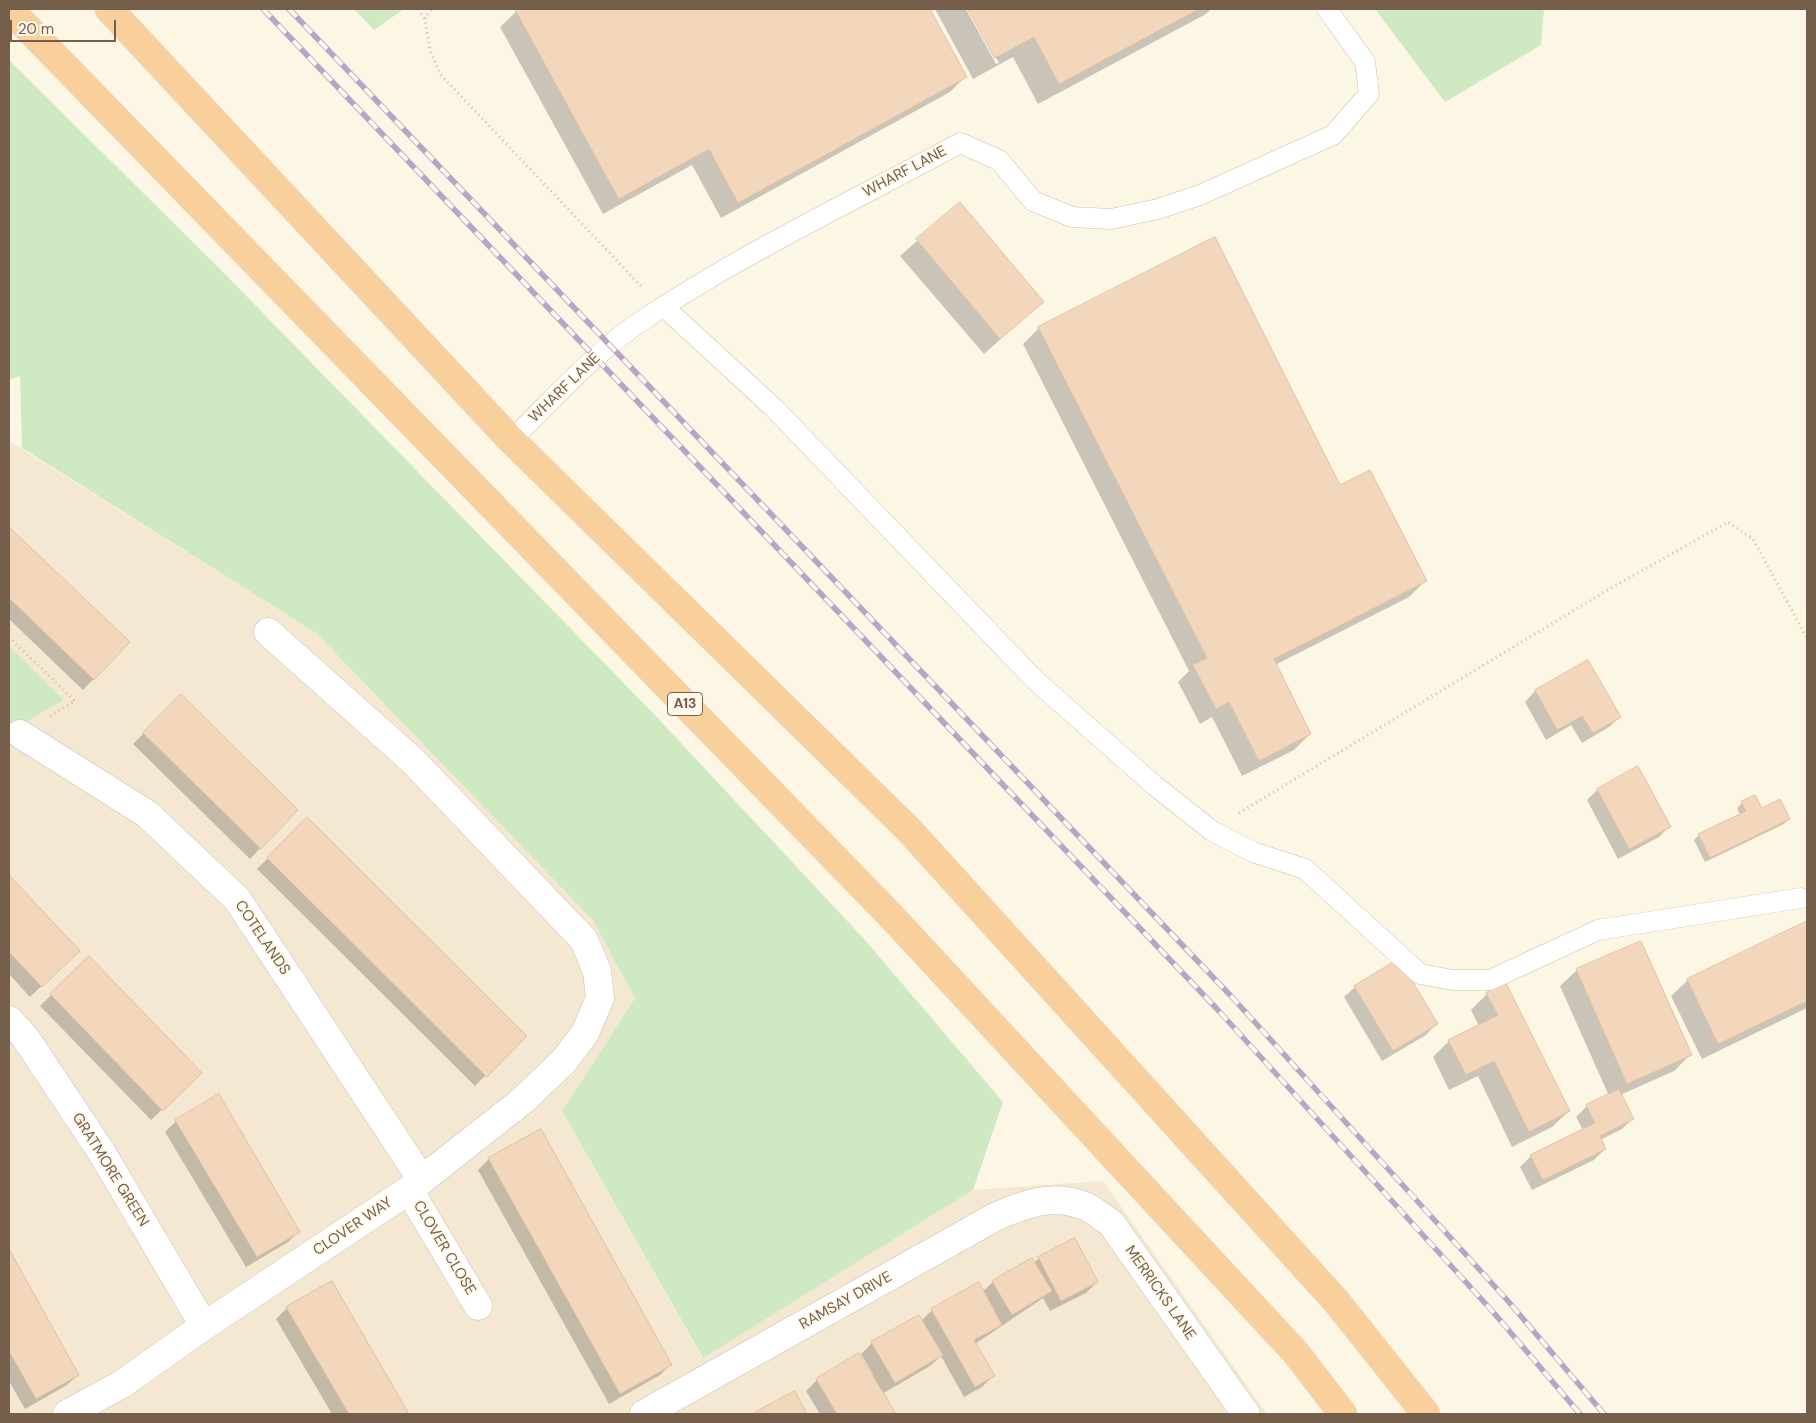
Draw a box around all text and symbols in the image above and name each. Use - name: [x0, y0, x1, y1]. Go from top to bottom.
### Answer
- scale bar: [12, 10, 119, 42]
- text: 20 m: [18, 19, 54, 39]
- street label: WHARF LANE: [860, 142, 950, 202]
- street label: WHARF LANE: [526, 349, 604, 427]
- road number: A13: [668, 692, 702, 716]
- street label: COTELANDS: [231, 897, 293, 979]
- street label: GRATMORE GREEN: [68, 1110, 152, 1230]
- street label: CLOVER WAY: [310, 1194, 396, 1260]
- street label: CLOVER CLOSE: [409, 1198, 479, 1298]
- street label: MERRICKS LANE: [1121, 1242, 1199, 1344]
- street label: RAMSAY DRIVE: [797, 1268, 895, 1334]

